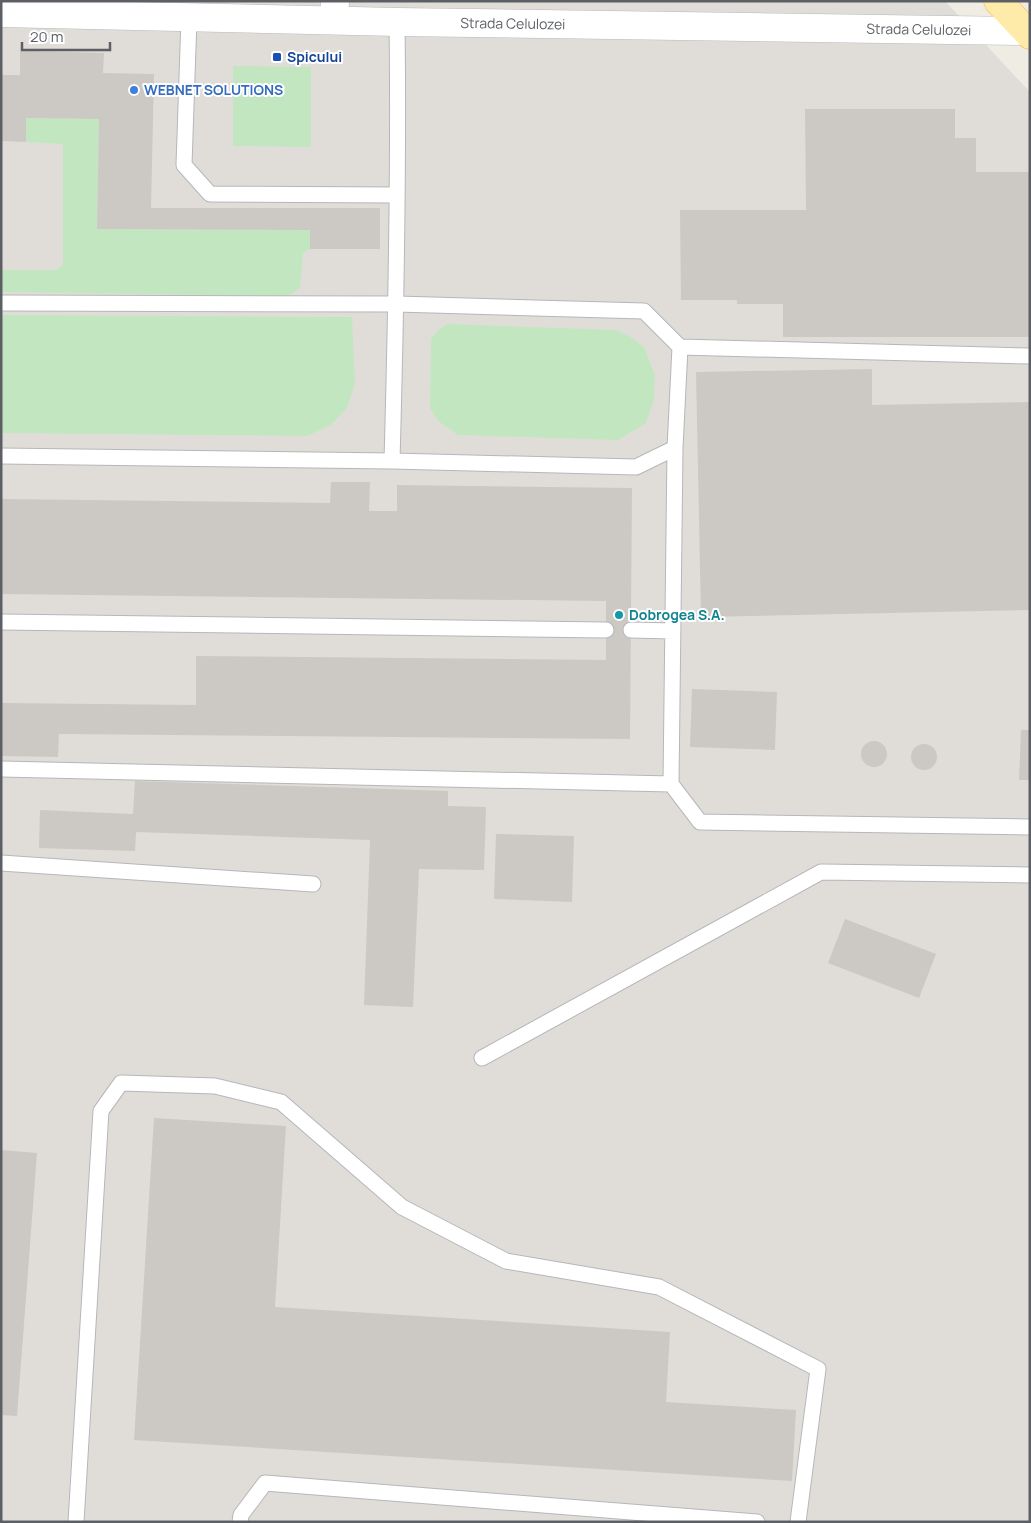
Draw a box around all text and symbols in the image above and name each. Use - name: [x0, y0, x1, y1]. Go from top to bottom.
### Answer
- street label: Strada Celulozei: [460, 13, 566, 33]
- street label: Strada Celulozei: [866, 19, 972, 39]
- scale bar: [22, 20, 110, 52]
- text: 20 m: [30, 26, 63, 47]
- place label: Spicului: [287, 47, 342, 66]
- marker: Spicului: [271, 51, 283, 63]
- place label: WEBNET SOLUTIONS: [144, 80, 283, 99]
- marker: WEBNET SOLUTIONS: [128, 84, 140, 96]
- place label: Dobrogea S.A.: [629, 605, 725, 624]
- marker: Dobrogea S.A.: [613, 609, 625, 621]

